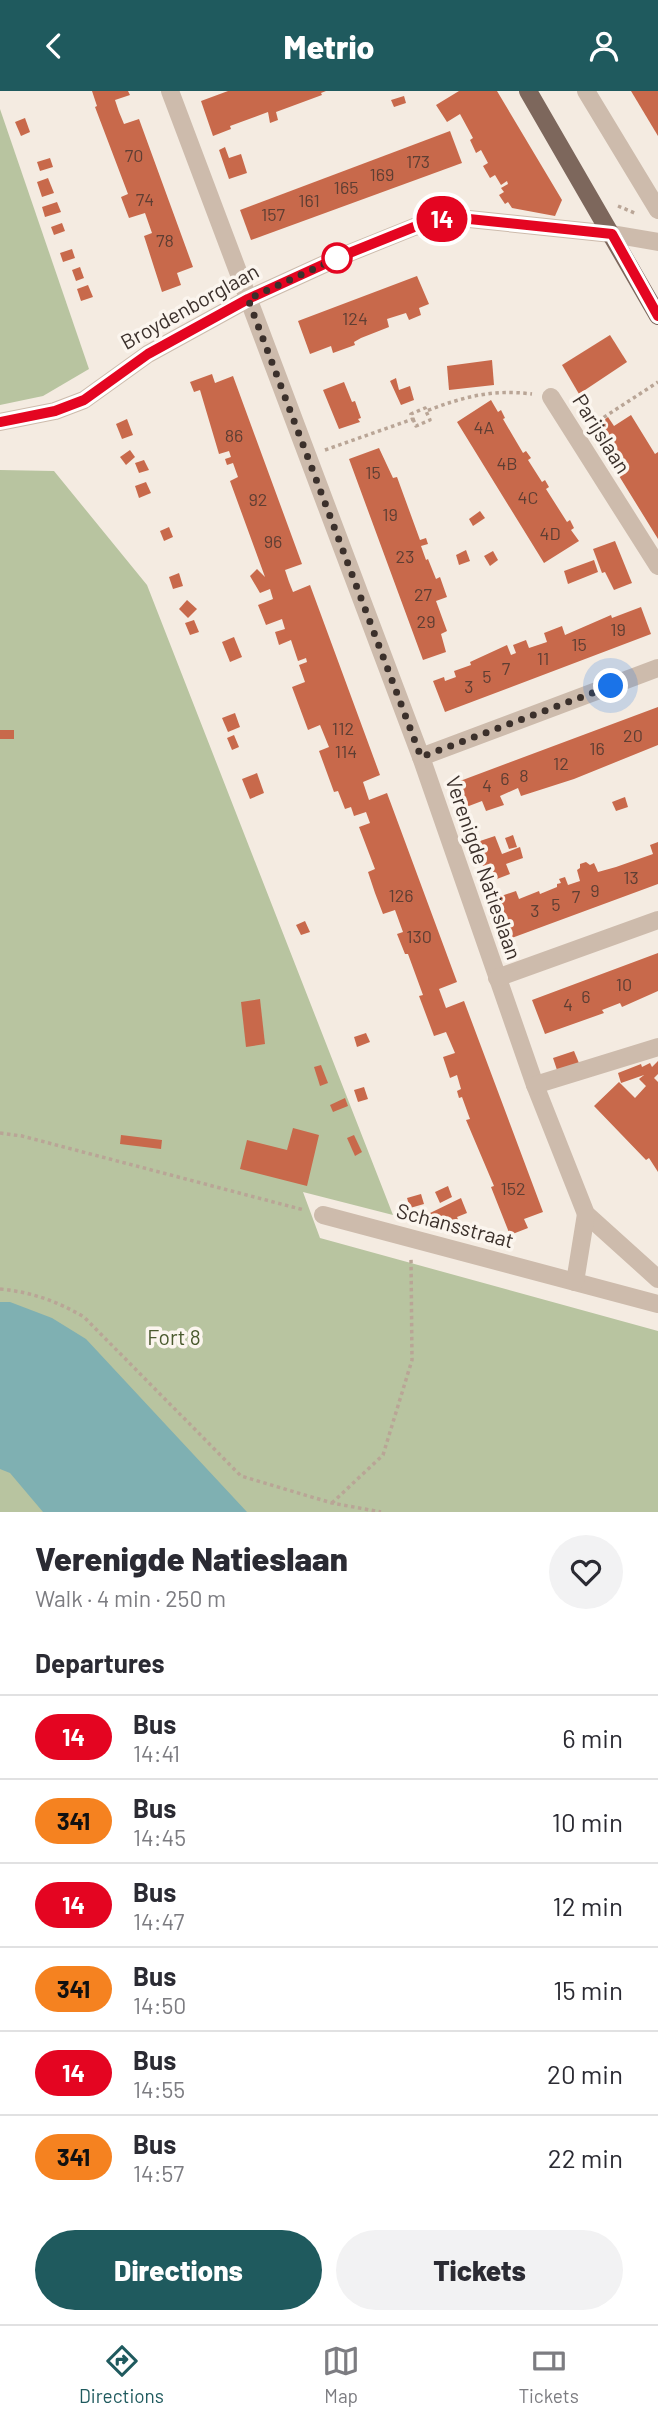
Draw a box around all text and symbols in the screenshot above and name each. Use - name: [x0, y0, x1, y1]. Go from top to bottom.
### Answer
- icon: back: [35, 27, 73, 65]
- text: Metrio: [284, 27, 374, 65]
- icon: person: [585, 27, 623, 65]
- house number: 70: [125, 144, 143, 166]
- house number: 173: [406, 150, 430, 172]
- house number: 169: [370, 163, 394, 185]
- house number: 165: [334, 176, 358, 198]
- house number: 74: [136, 188, 154, 210]
- house number: 161: [298, 189, 320, 211]
- line badge: 14: [410, 196, 474, 242]
- house number: 157: [261, 203, 286, 225]
- text: 14: [430, 204, 454, 233]
- house number: 78: [156, 229, 174, 251]
- unlabelled marker: [322, 243, 352, 273]
- street label: Broydenborglaan: [116, 257, 263, 354]
- house number: 124: [342, 307, 368, 329]
- street label: Parijslaan: [568, 389, 636, 478]
- house number: 4A: [474, 416, 494, 438]
- house number: 86: [225, 424, 243, 446]
- house number: 4B: [496, 452, 518, 474]
- house number: 15: [365, 461, 381, 483]
- house number: 4C: [518, 486, 538, 508]
- house number: 92: [248, 488, 268, 510]
- house number: 19: [382, 503, 398, 525]
- house number: 4D: [539, 522, 561, 544]
- house number: 96: [264, 530, 282, 552]
- house number: 23: [396, 545, 414, 567]
- house number: 27: [414, 583, 433, 605]
- house number: 29: [416, 610, 436, 632]
- house number: 19: [610, 618, 626, 640]
- house number: 15: [571, 633, 587, 655]
- house number: 11: [537, 647, 549, 669]
- house number: 7: [502, 657, 511, 679]
- house number: 5: [482, 665, 492, 687]
- your location: [593, 668, 628, 703]
- house number: 3: [464, 675, 474, 697]
- house number: 112: [332, 717, 354, 739]
- house number: 20: [623, 724, 643, 746]
- house number: 16: [589, 737, 605, 759]
- house number: 114: [335, 740, 357, 762]
- house number: 12: [553, 752, 569, 774]
- house number: 8: [519, 764, 529, 786]
- house number: 6: [500, 767, 510, 789]
- street label: Verenigde Natieslaan: [441, 772, 528, 963]
- house number: 4: [482, 774, 492, 796]
- house number: 13: [623, 866, 639, 888]
- house number: 9: [590, 879, 600, 901]
- house number: 126: [388, 884, 414, 906]
- house number: 7: [572, 885, 581, 907]
- house number: 5: [551, 893, 561, 915]
- house number: 3: [530, 899, 540, 921]
- house number: 130: [406, 925, 432, 947]
- house number: 10: [616, 973, 632, 995]
- house number: 6: [581, 985, 591, 1007]
- house number: 4: [563, 993, 573, 1015]
- house number: 152: [500, 1177, 526, 1199]
- street label: Schansstraat: [394, 1197, 517, 1252]
- park label: Fort 8: [147, 1324, 201, 1349]
- button: heart: [549, 1535, 623, 1609]
- text: Verenigde Natieslaan: [35, 1538, 348, 1578]
- text: Walk · 4 min · 250 m: [35, 1584, 226, 1612]
- text: Departures: [35, 1647, 165, 1678]
- text: Bus: [133, 1708, 176, 1739]
- text: 14: [62, 1722, 85, 1751]
- text: 6 min: [562, 1722, 623, 1753]
- text: 14:41: [133, 1739, 180, 1767]
- text: Bus: [133, 1792, 176, 1823]
- text: 341: [57, 1806, 90, 1835]
- text: 10 min: [552, 1806, 623, 1837]
- text: 14:45: [133, 1823, 186, 1851]
- text: Bus: [133, 1876, 176, 1907]
- text: 14: [62, 1890, 85, 1919]
- text: 12 min: [553, 1890, 623, 1921]
- text: 14:47: [133, 1907, 184, 1935]
- text: Bus: [133, 1960, 176, 1991]
- text: 341: [57, 1974, 90, 2003]
- text: 15 min: [553, 1974, 623, 2005]
- text: 14:50: [133, 1991, 186, 2019]
- text: Bus: [133, 2044, 176, 2075]
- text: 14: [62, 2058, 85, 2087]
- text: 20 min: [547, 2058, 623, 2089]
- text: 14:55: [133, 2075, 185, 2103]
- text: Bus: [133, 2128, 176, 2159]
- text: 341: [57, 2142, 90, 2171]
- text: 22 min: [548, 2142, 623, 2173]
- text: 14:57: [133, 2159, 184, 2187]
- button: Directions: [35, 2230, 322, 2310]
- button: Tickets: [336, 2230, 623, 2310]
- tab: Directions: [79, 2342, 164, 2407]
- tab: Map: [322, 2342, 360, 2407]
- tab: Tickets: [518, 2342, 579, 2407]

